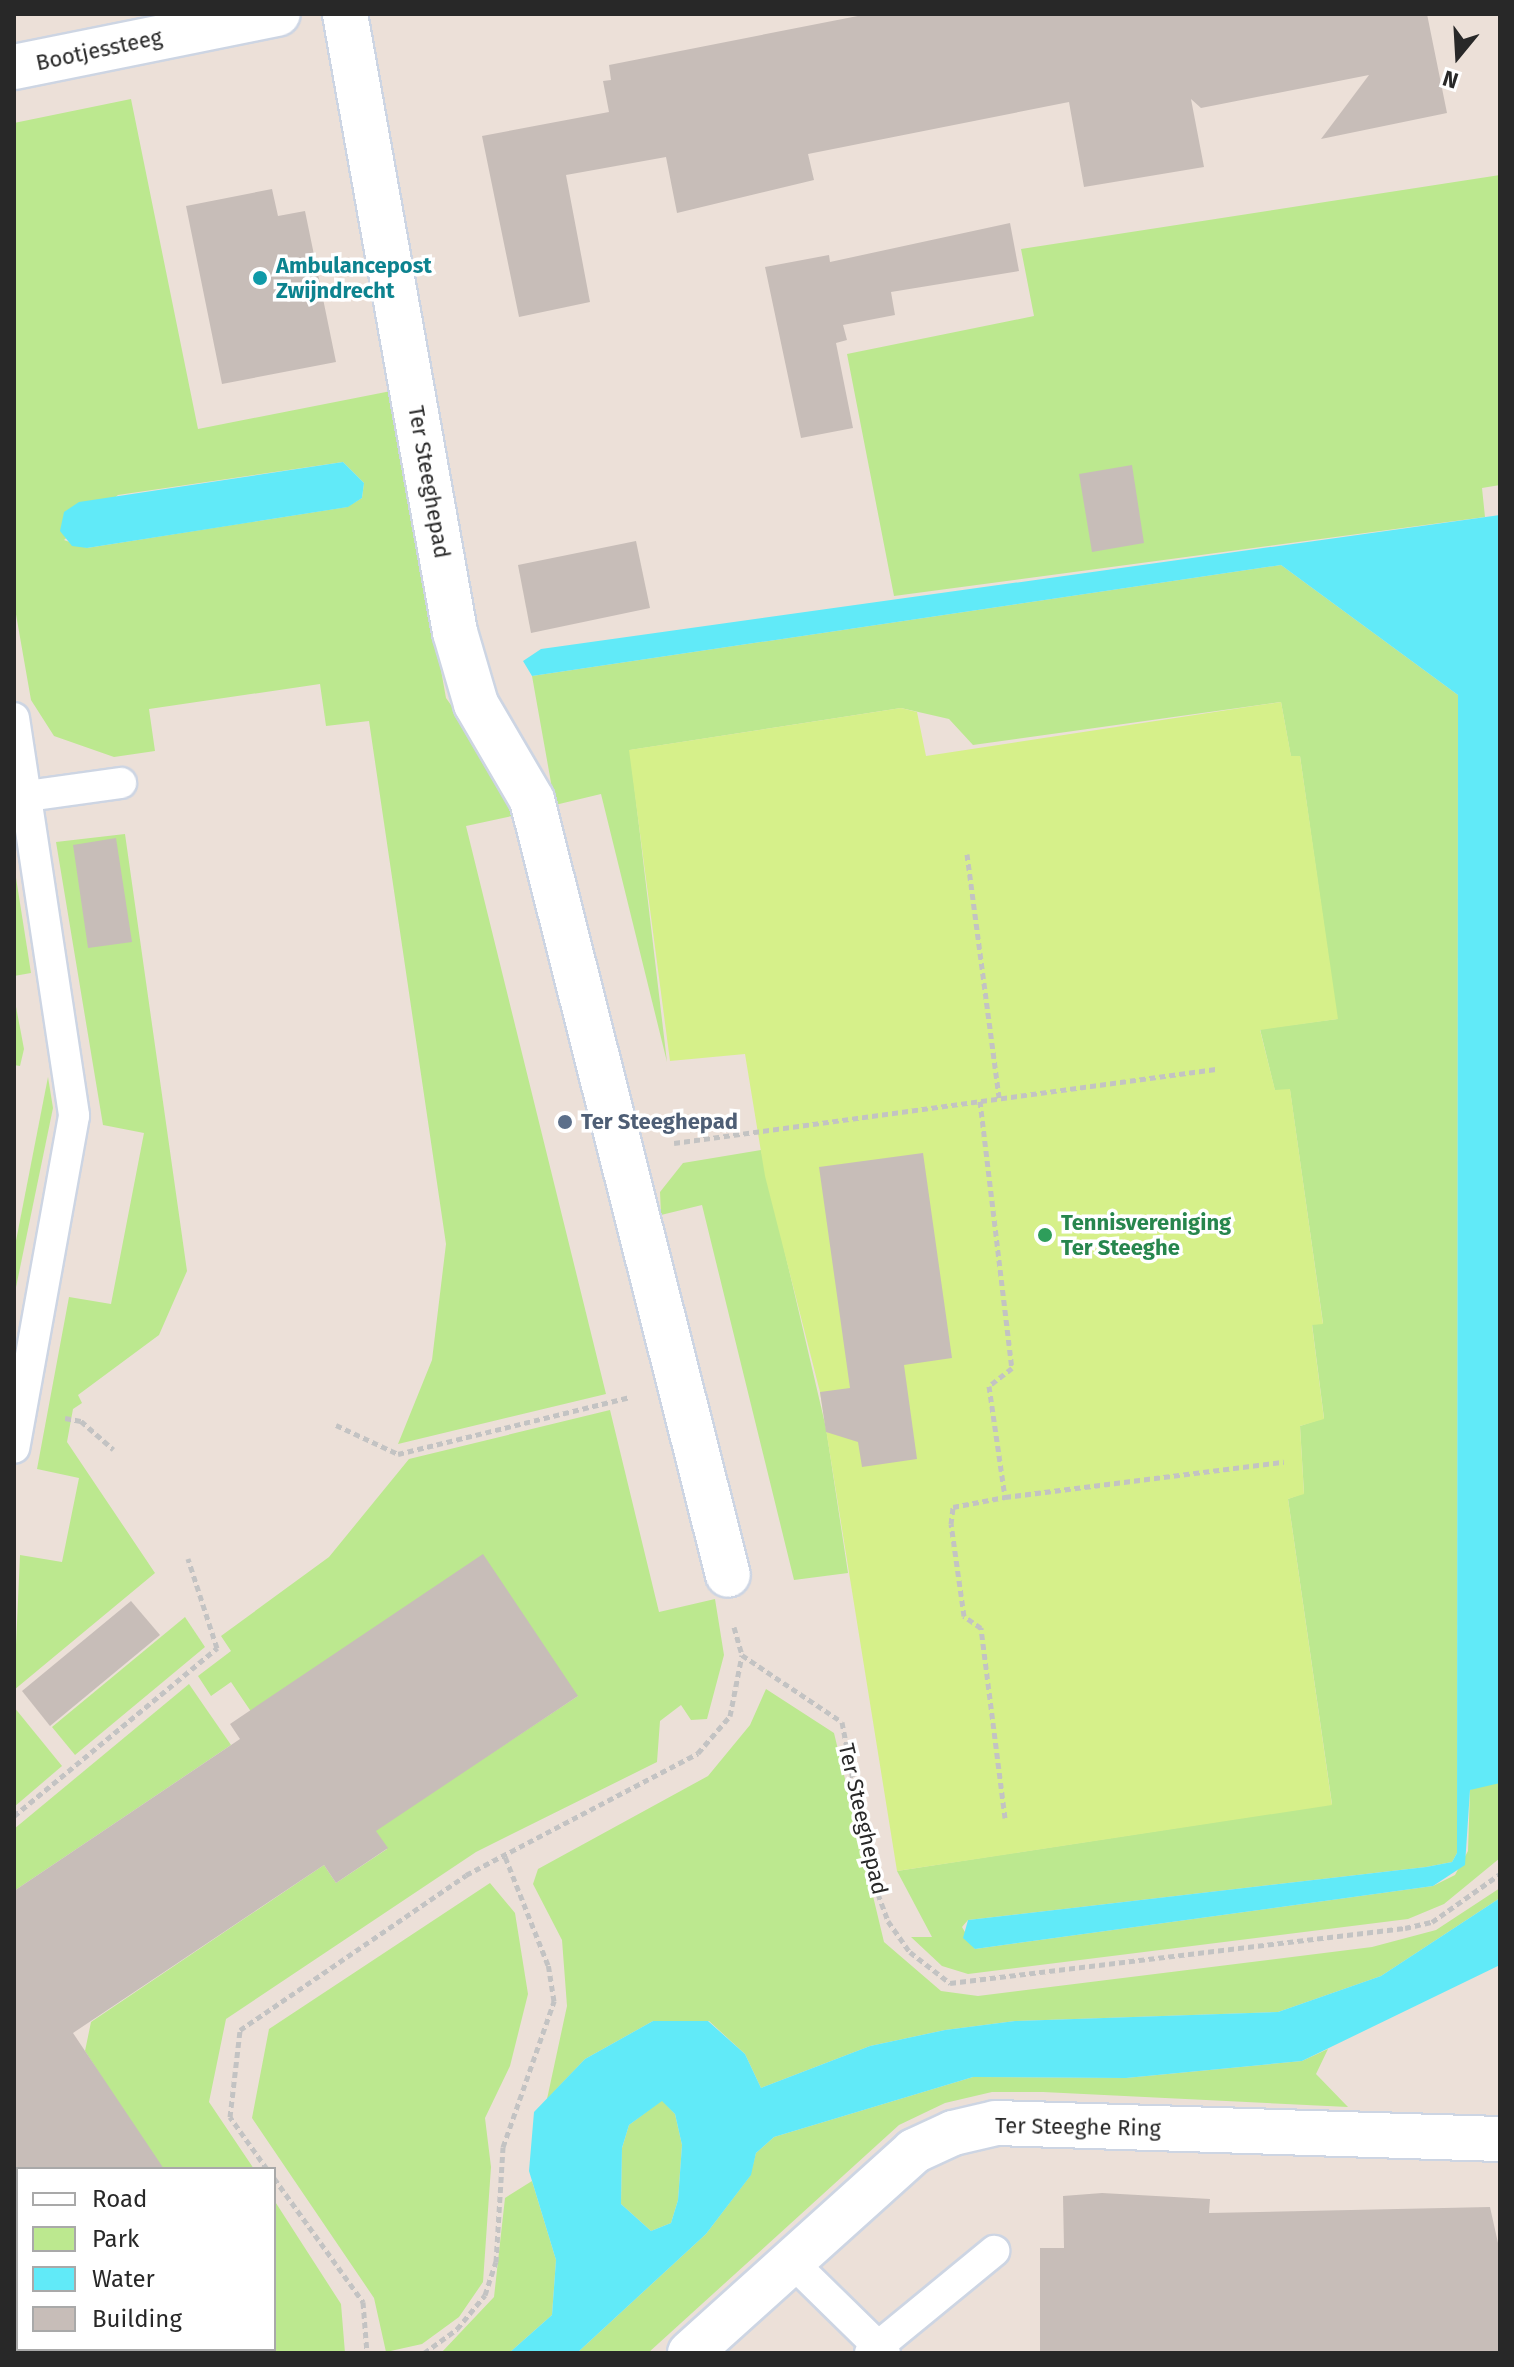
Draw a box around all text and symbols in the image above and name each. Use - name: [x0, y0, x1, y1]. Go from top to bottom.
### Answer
- north arrow: [1418, 16, 1498, 96]
- street label: Bootjessteeg: [33, 24, 165, 76]
- text: N: [1439, 64, 1462, 94]
- place label: Ambulancepost Zwijndrecht: [276, 252, 432, 304]
- marker: Ambulancepost Zwijndrecht: [251, 269, 269, 287]
- street label: Ter Steeghepad: [403, 404, 455, 560]
- place label: Ter Steeghepad: [581, 1109, 738, 1135]
- marker: Ter Steeghepad: [556, 1113, 574, 1131]
- place label: Tennisvereniging Ter Steeghe: [1061, 1209, 1231, 1260]
- marker: Tennisvereniging Ter Steeghe: [1036, 1226, 1054, 1244]
- street label: Ter Steeghepad: [833, 1741, 893, 1897]
- street label: Ter Steeghe Ring: [995, 2112, 1161, 2142]
- legend: [16, 2167, 276, 2351]
- text: Road: [92, 2185, 147, 2213]
- text: Park: [92, 2225, 139, 2253]
- text: Water: [92, 2265, 155, 2293]
- text: Building: [92, 2305, 182, 2333]

